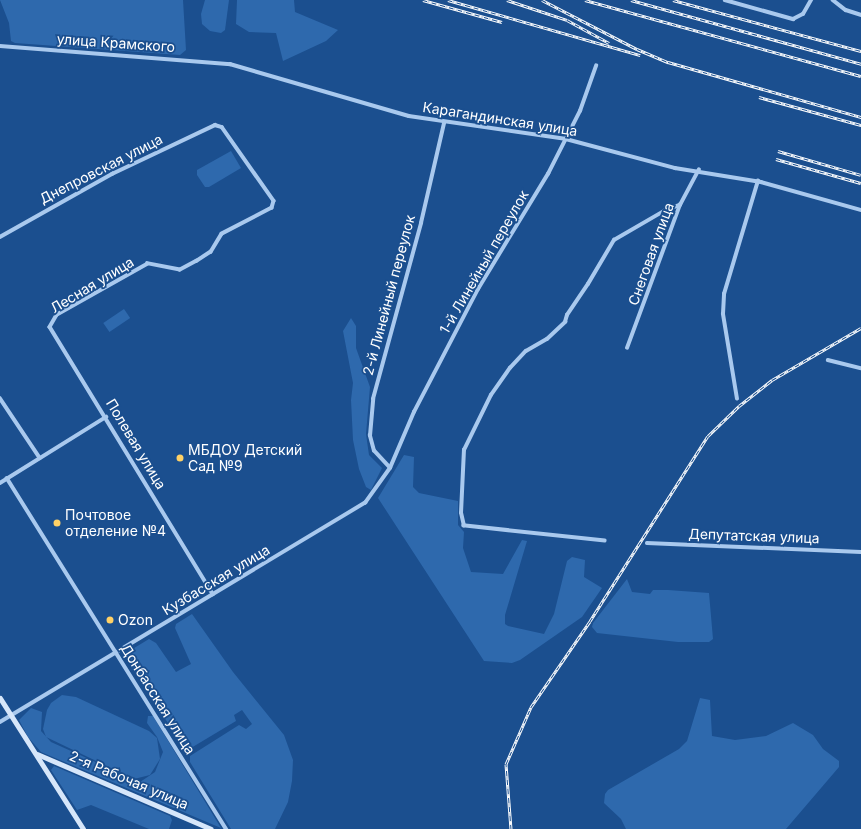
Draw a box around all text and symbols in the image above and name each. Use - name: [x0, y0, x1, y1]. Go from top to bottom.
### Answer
- street label: улица Крамского: [56, 30, 176, 56]
- street label: Карагандинская улица: [421, 98, 579, 140]
- street label: Днепровская улица: [37, 131, 165, 207]
- street label: 1-й Линейный переулок: [436, 187, 532, 337]
- street label: Снеговая улица: [625, 200, 677, 308]
- street label: 2-й Линейный переулок: [359, 213, 419, 377]
- street label: Лесная улица: [47, 254, 137, 316]
- street label: Полевая улица: [102, 396, 170, 492]
- place label: МБДОУ Детский Сад №9: [188, 442, 302, 474]
- marker: МБДОУ Детский Сад №9: [175, 453, 185, 463]
- place label: Почтовое отделение №4: [65, 507, 166, 540]
- marker: Почтовое отделение №4: [52, 518, 62, 528]
- street label: Депутатская улица: [688, 525, 820, 547]
- street label: Кузбасская улица: [159, 541, 273, 619]
- place label: Ozon: [118, 612, 153, 628]
- marker: Ozon: [105, 615, 115, 625]
- street label: Донбасская улица: [117, 641, 199, 757]
- street label: 2-я Рабочая улица: [67, 747, 191, 813]

